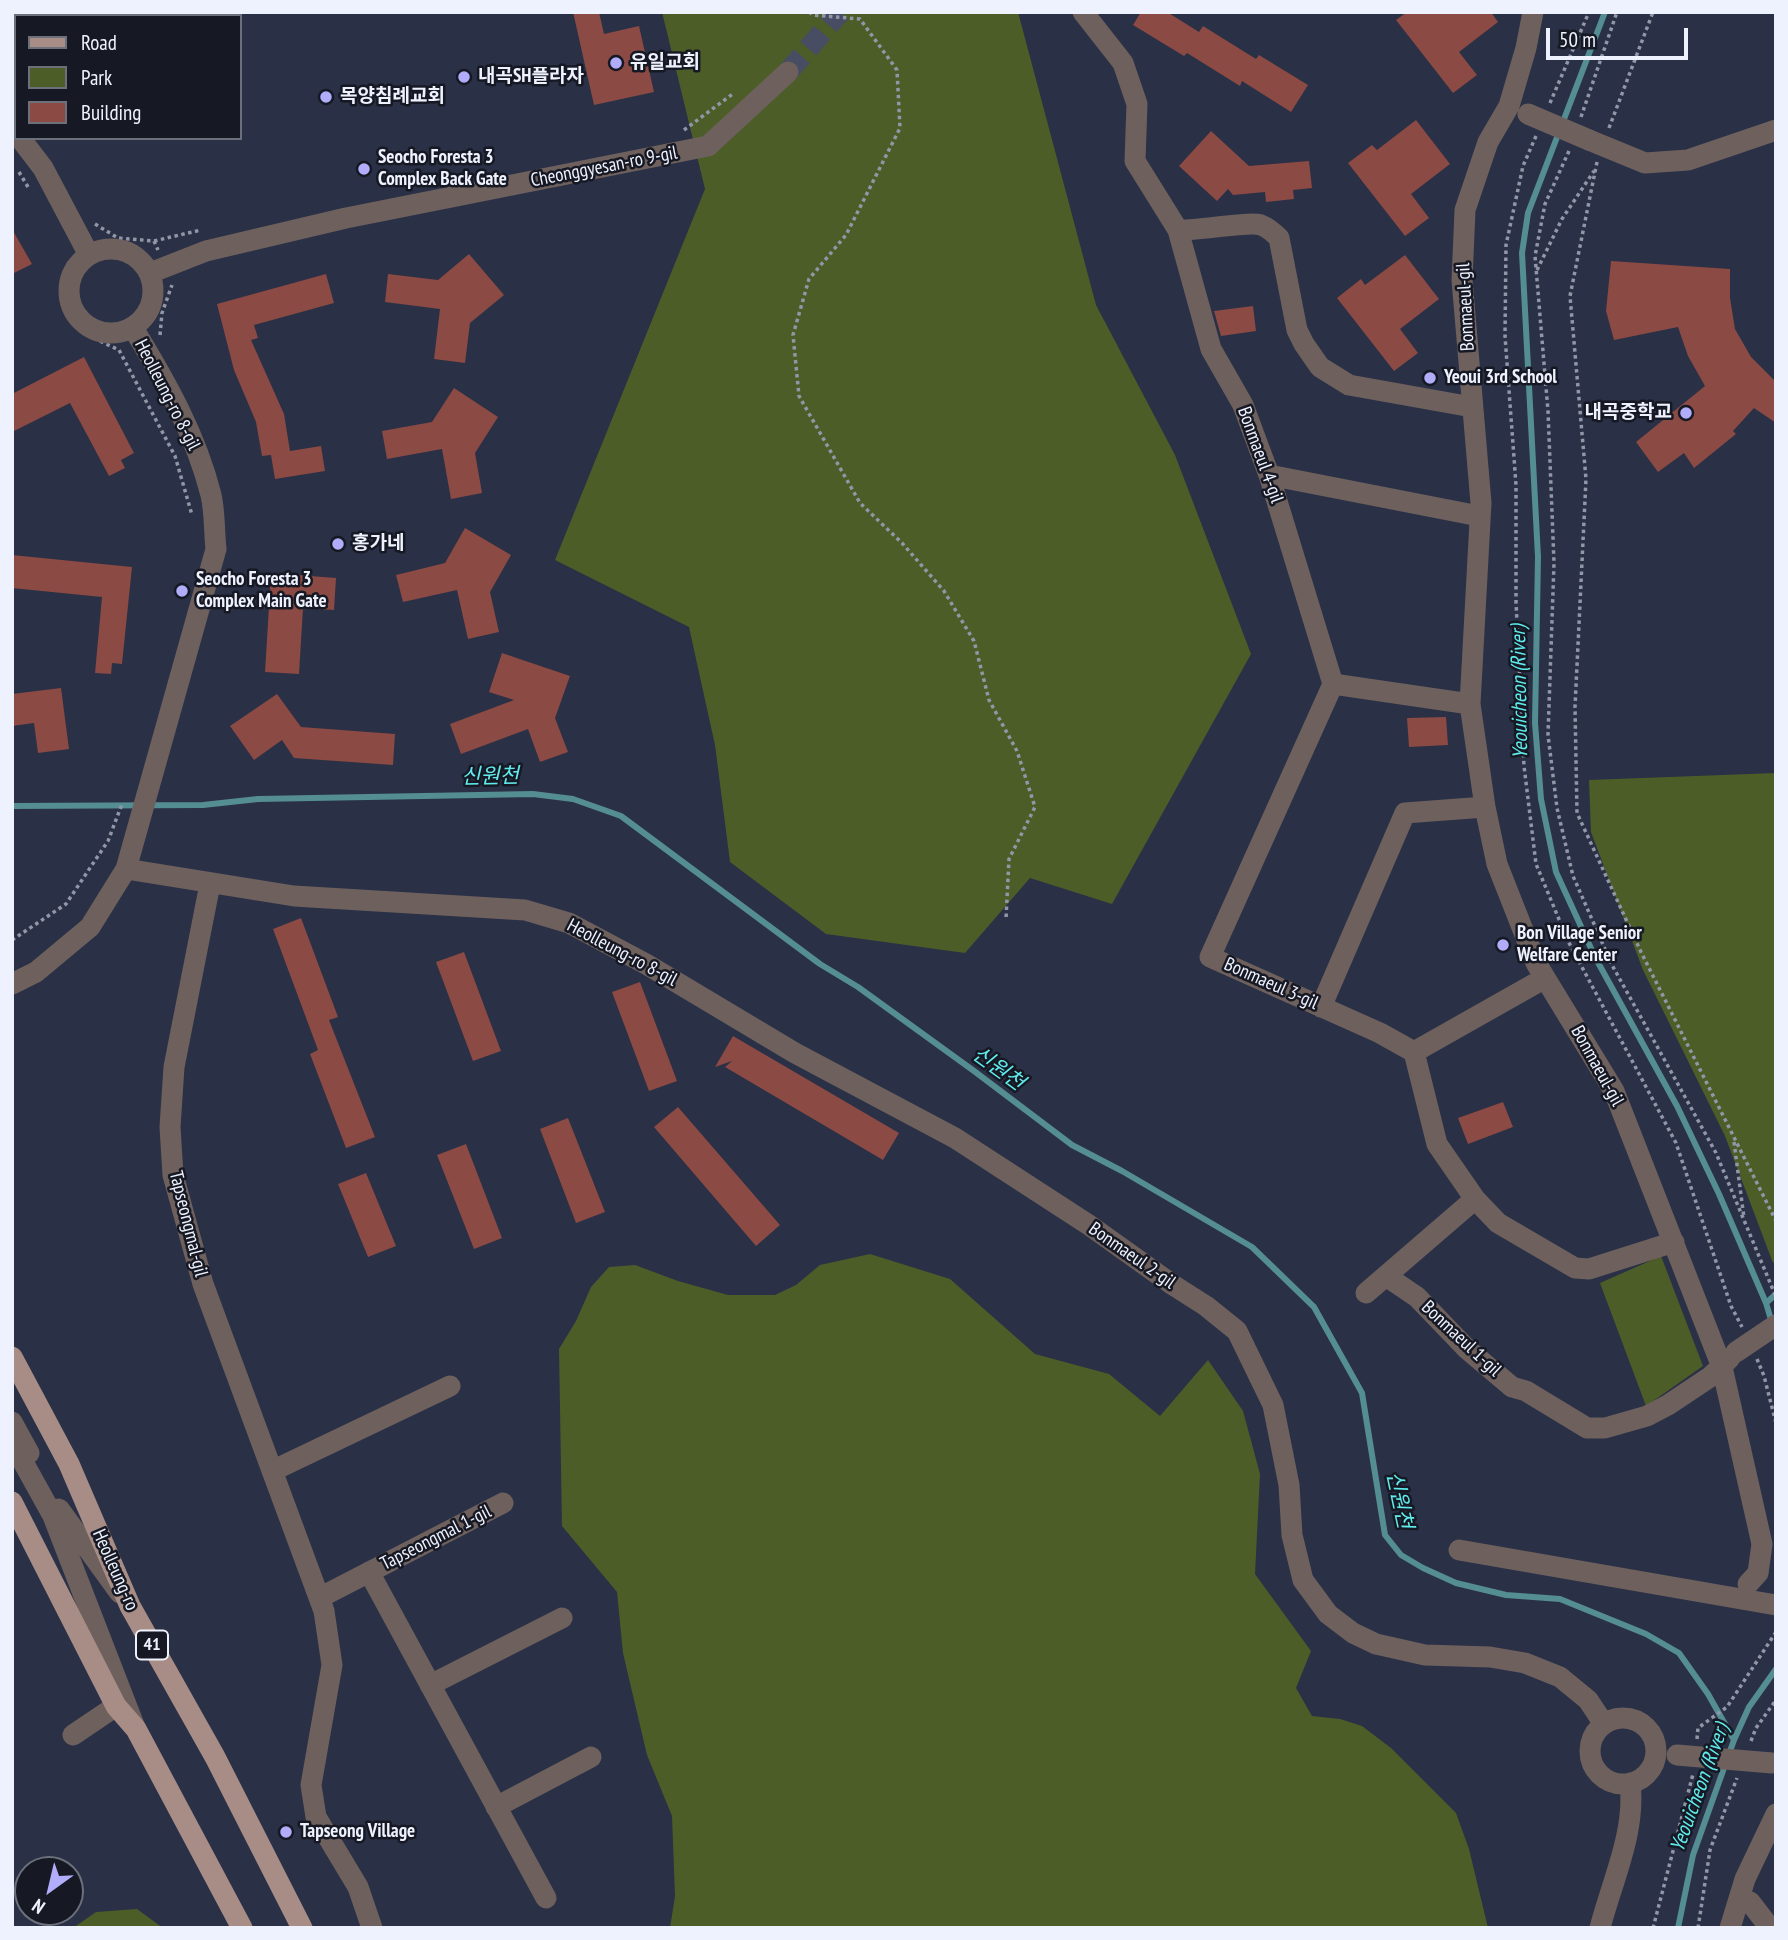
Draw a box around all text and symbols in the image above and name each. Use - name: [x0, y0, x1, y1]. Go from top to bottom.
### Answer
- legend: [14, 14, 242, 140]
- scale bar: [1550, 14, 1692, 58]
- text: 50 m: [1559, 26, 1596, 53]
- text: Road: [81, 29, 117, 56]
- place label: 유일교회: [630, 52, 700, 74]
- marker: 유일교회: [608, 55, 624, 71]
- text: Park: [81, 64, 112, 91]
- place label: 내곡SH플라자: [478, 66, 584, 88]
- marker: 내곡SH플라자: [456, 69, 472, 85]
- place label: 목양침례교회: [340, 86, 445, 108]
- marker: 목양침례교회: [318, 89, 334, 105]
- text: Building: [81, 99, 141, 126]
- street label: Cheonggyesan-ro 9-gil: [529, 142, 679, 192]
- place label: Seocho Foresta 3 Complex Back Gate: [378, 147, 507, 191]
- marker: Seocho Foresta 3 Complex Back Gate: [356, 161, 372, 177]
- street label: Bonmaeul-gil: [1452, 262, 1480, 352]
- street label: Heolleung-ro 8-gil: [129, 336, 205, 454]
- place label: Yeoui 3rd School: [1444, 367, 1557, 389]
- marker: Yeoui 3rd School: [1422, 370, 1438, 386]
- place label: 내곡중학교: [1585, 402, 1672, 424]
- street label: Bonmaeul 4-gil: [1232, 404, 1288, 506]
- marker: 내곡중학교: [1678, 405, 1694, 421]
- place label: 홍가네: [352, 533, 404, 555]
- marker: 홍가네: [330, 536, 346, 552]
- place label: Seocho Foresta 3 Complex Main Gate: [196, 569, 327, 613]
- marker: Seocho Foresta 3 Complex Main Gate: [174, 583, 190, 599]
- water label: Yeouicheon (River): [1506, 625, 1534, 759]
- water label: 신원천: [461, 764, 519, 790]
- street label: Heolleung-ro 8-gil: [563, 914, 681, 992]
- place label: Bon Village Senior Welfare Center: [1517, 923, 1642, 967]
- marker: Bon Village Senior Welfare Center: [1495, 937, 1511, 953]
- street label: Bonmaeul 3-gil: [1220, 953, 1322, 1015]
- street label: Bonmaeul-gil: [1566, 1022, 1628, 1110]
- water label: 신원천: [967, 1042, 1029, 1096]
- street label: Tapseongmal-gil: [164, 1169, 212, 1279]
- street label: Bonmaeul 2-gil: [1084, 1218, 1180, 1294]
- street label: Bonmaeul 1-gil: [1416, 1296, 1506, 1382]
- water label: 신원천: [1381, 1469, 1417, 1531]
- street label: Tapseongmal 1-gil: [377, 1500, 495, 1576]
- street label: Heolleung-ro: [87, 1526, 143, 1614]
- road number: 41: [136, 1630, 168, 1660]
- water label: Yeouicheon (River): [1665, 1721, 1735, 1855]
- place label: Tapseong Village: [300, 1821, 415, 1843]
- marker: Tapseong Village: [278, 1824, 294, 1840]
- north arrow: [14, 1856, 84, 1926]
- text: N: [27, 1894, 49, 1920]

